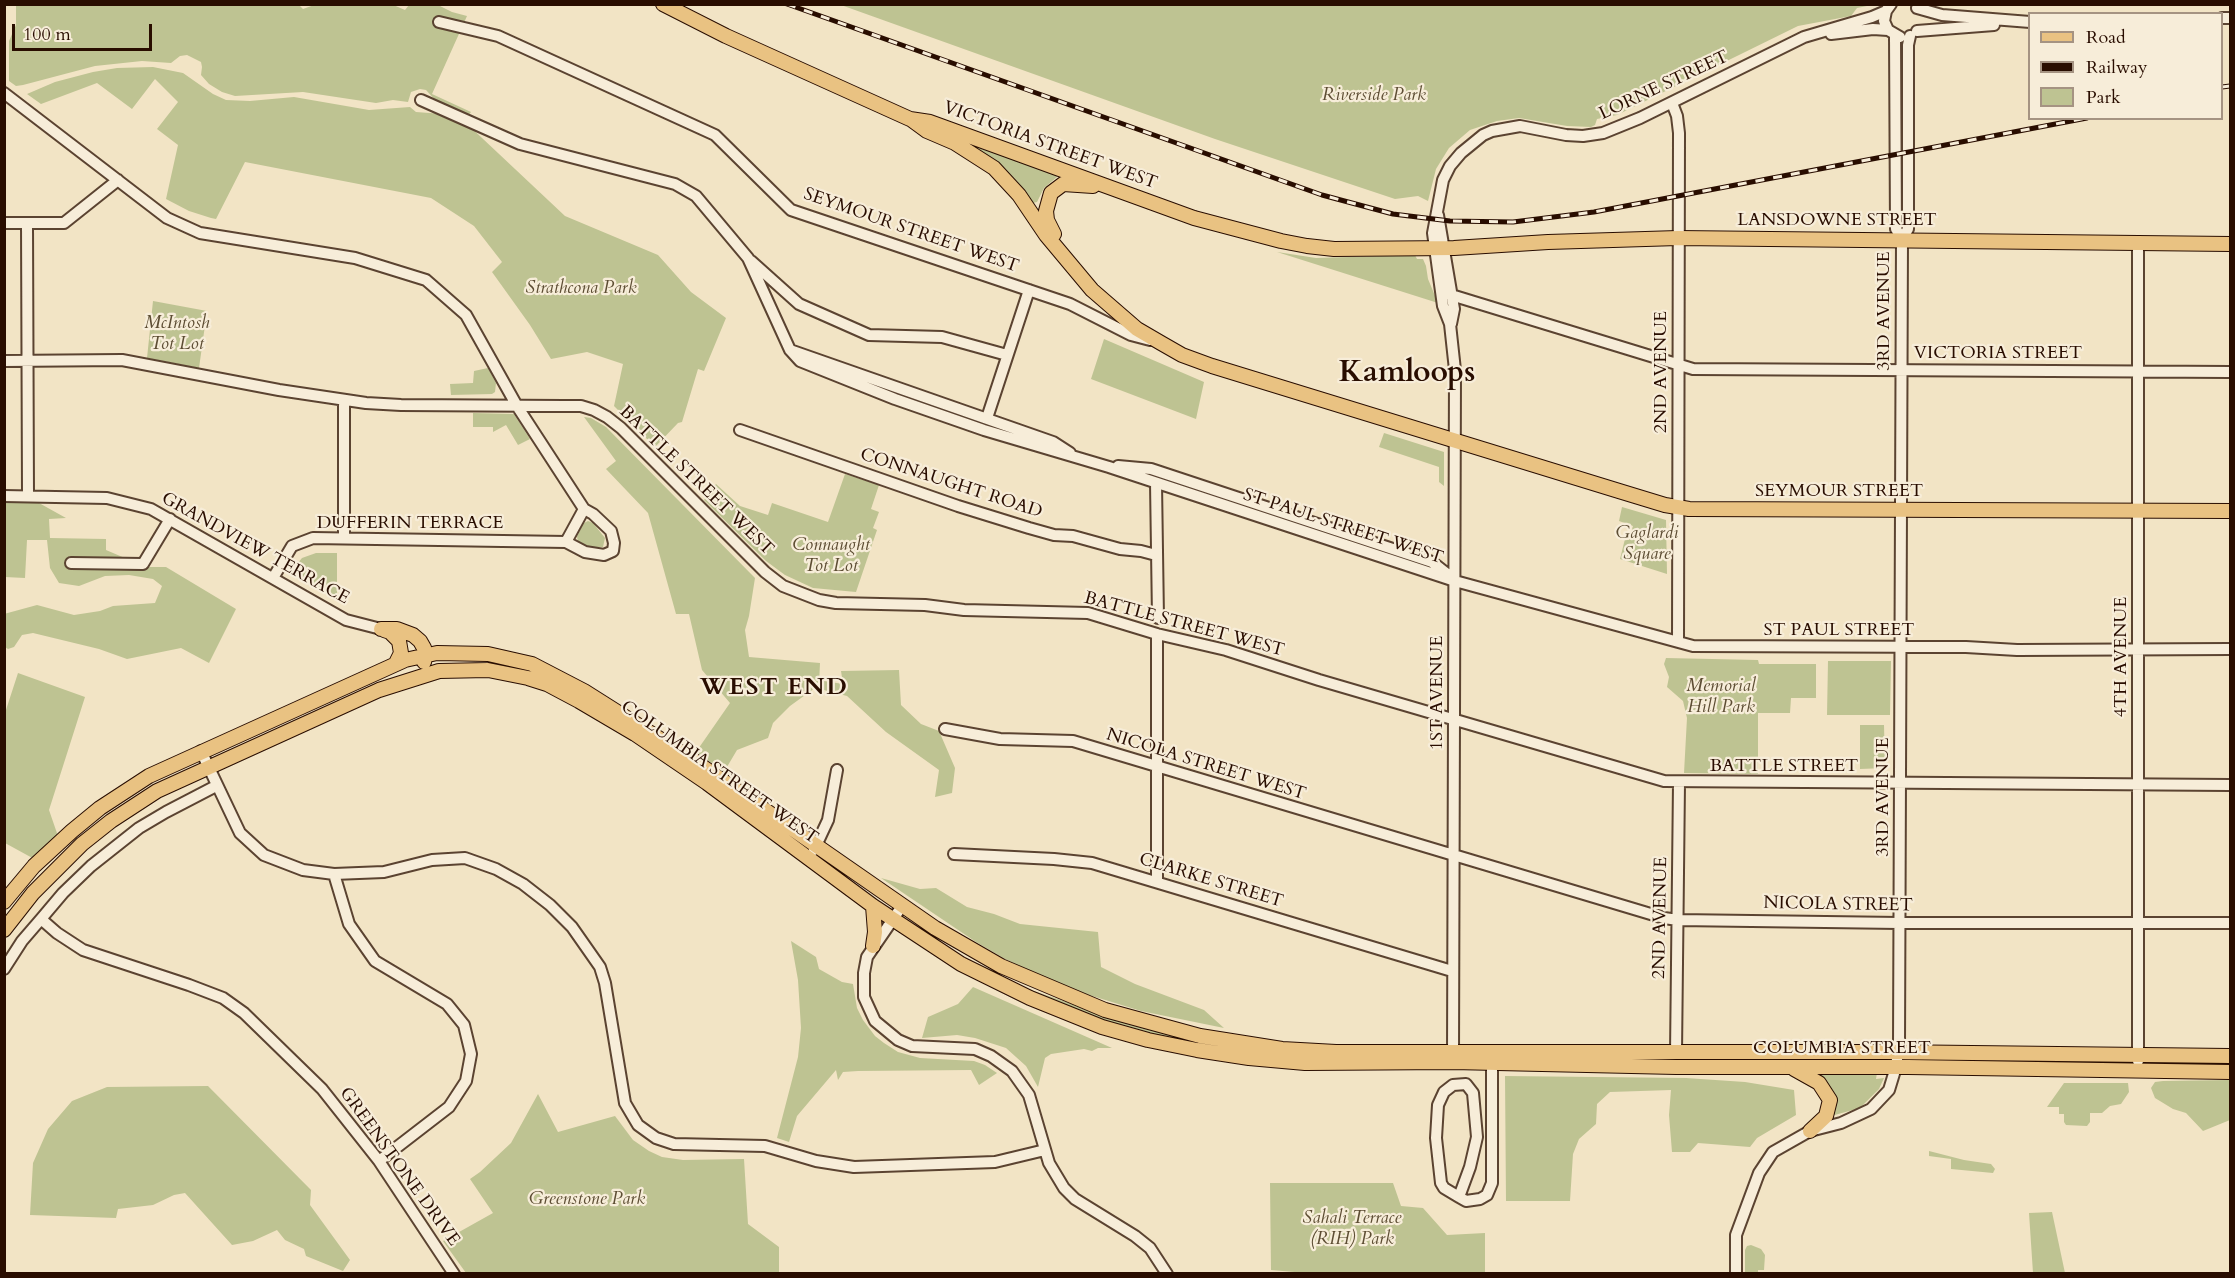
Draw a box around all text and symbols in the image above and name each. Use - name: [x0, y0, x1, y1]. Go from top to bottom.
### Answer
- scale bar: [15, 12, 154, 50]
- legend: [2028, 12, 2223, 120]
- text: 100 m: [23, 22, 71, 47]
- text: Road: [2086, 25, 2126, 50]
- street label: LORNE STREET: [1596, 47, 1732, 125]
- text: Railway: [2086, 55, 2148, 80]
- park label: Riverside Park: [1322, 85, 1426, 107]
- text: Park: [2086, 85, 2121, 110]
- street label: VICTORIA STREET WEST: [940, 97, 1160, 195]
- street label: SEYMOUR STREET WEST: [801, 184, 1021, 278]
- street label: LANSDOWNE STREET: [1737, 210, 1937, 232]
- street label: 3RD AVENUE: [1874, 251, 1896, 371]
- park label: Strathcona Park: [525, 278, 637, 300]
- street label: 2ND AVENUE: [1651, 311, 1673, 433]
- park label: McIntosh Tot Lot: [144, 313, 210, 356]
- street label: VICTORIA STREET: [1914, 343, 2082, 365]
- district label: Kamloops: [1339, 356, 1475, 392]
- street label: BATTLE STREET WEST: [614, 402, 778, 560]
- street label: CONNAUGHT ROAD: [857, 444, 1045, 524]
- street label: SEYMOUR STREET: [1755, 481, 1923, 503]
- street label: ST PAUL STREET WEST: [1240, 484, 1446, 570]
- street label: GRANDVIEW TERRACE: [157, 488, 353, 610]
- street label: DUFFERIN TERRACE: [317, 513, 503, 535]
- park label: Gaglardi Square: [1616, 523, 1678, 566]
- park label: Connaught Tot Lot: [792, 535, 870, 578]
- street label: BATTLE STREET WEST: [1082, 588, 1286, 662]
- street label: 4TH AVENUE: [2111, 597, 2133, 717]
- street label: ST PAUL STREET: [1763, 620, 1915, 642]
- street label: 1ST AVENUE: [1427, 636, 1449, 750]
- district label: WEST END: [700, 674, 848, 702]
- park label: Memorial Hill Park: [1686, 676, 1756, 718]
- street label: COLUMBIA STREET WEST: [616, 696, 822, 850]
- street label: NICOLA STREET WEST: [1104, 724, 1308, 806]
- street label: 3RD AVENUE: [1873, 737, 1895, 857]
- street label: BATTLE STREET: [1710, 756, 1858, 778]
- street label: CLARKE STREET: [1136, 849, 1286, 913]
- street label: 2ND AVENUE: [1649, 857, 1673, 979]
- street label: NICOLA STREET: [1763, 893, 1913, 917]
- street label: COLUMBIA STREET: [1753, 1038, 1931, 1060]
- street label: GREENSTONE DRIVE: [334, 1083, 464, 1251]
- park label: Greenstone Park: [529, 1189, 645, 1211]
- park label: Sahali Terrace (RIH) Park: [1302, 1208, 1402, 1250]

